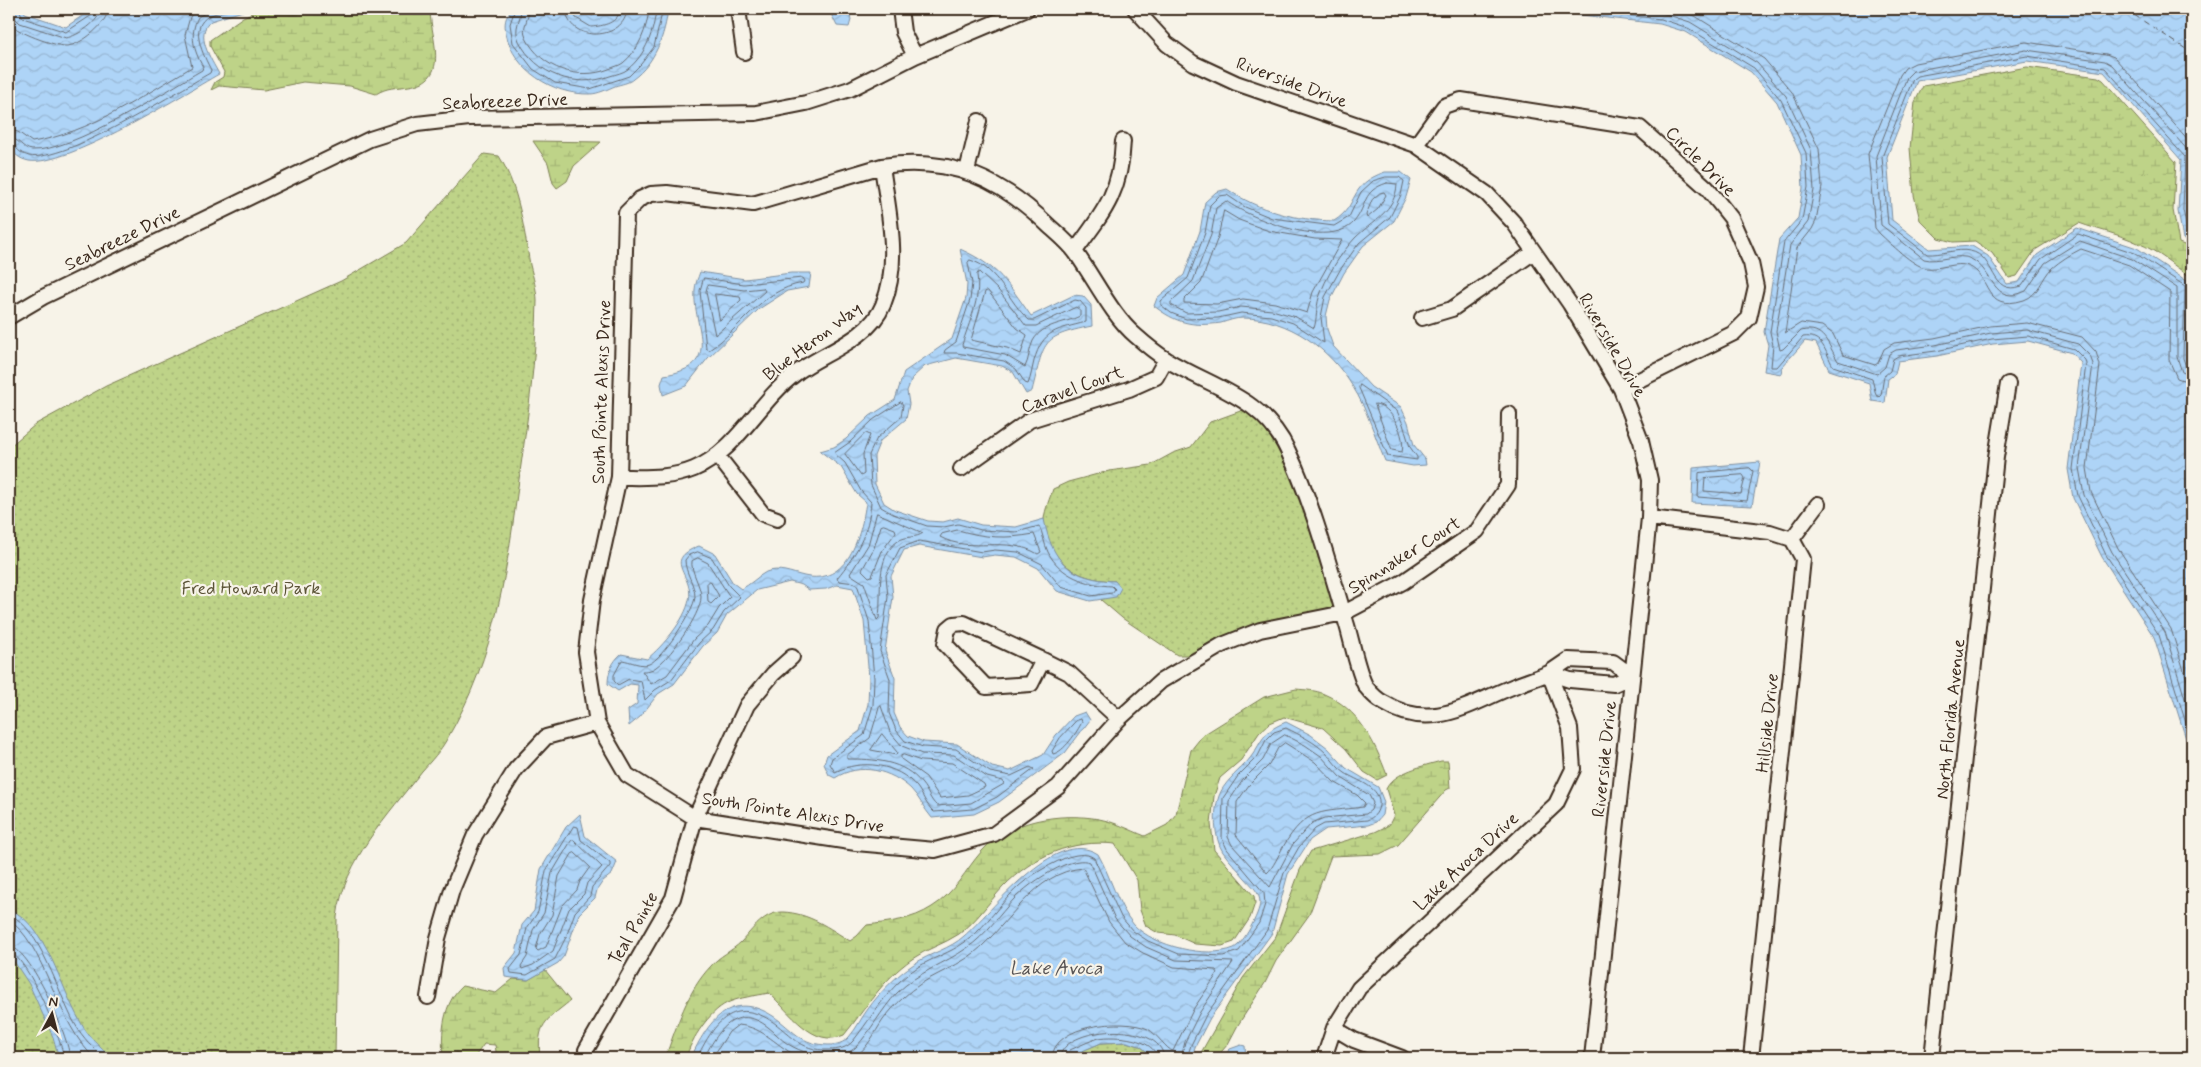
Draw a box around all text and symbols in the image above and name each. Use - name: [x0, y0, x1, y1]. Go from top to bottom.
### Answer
- street label: Riverside Drive: [1233, 52, 1351, 114]
- street label: Seabreeze Drive: [442, 88, 568, 116]
- street label: Circle Drive: [1660, 121, 1741, 202]
- street label: Seabreeze Drive: [61, 201, 184, 277]
- street label: Riverside Drive: [1573, 289, 1652, 402]
- street label: Blue Heron Way: [758, 297, 867, 387]
- street label: South Pointe Alexis Drive: [587, 300, 617, 484]
- street label: Caravel Court: [1018, 360, 1127, 420]
- street label: Spinnaker Court: [1344, 512, 1465, 600]
- park label: Fred Howard Park: [182, 577, 320, 601]
- street label: North Florida Avenue: [1931, 638, 1971, 800]
- street label: Hillside Drive: [1751, 672, 1785, 774]
- street label: Riverside Drive: [1587, 700, 1623, 818]
- street label: South Pointe Alexis Drive: [700, 787, 886, 839]
- street label: Lake Avoca Drive: [1409, 807, 1524, 917]
- street label: Teal Pointe: [603, 888, 664, 969]
- water label: Lake Avoca: [1009, 956, 1103, 981]
- north arrow: [28, 990, 78, 1040]
- text: N: [48, 993, 59, 1012]

